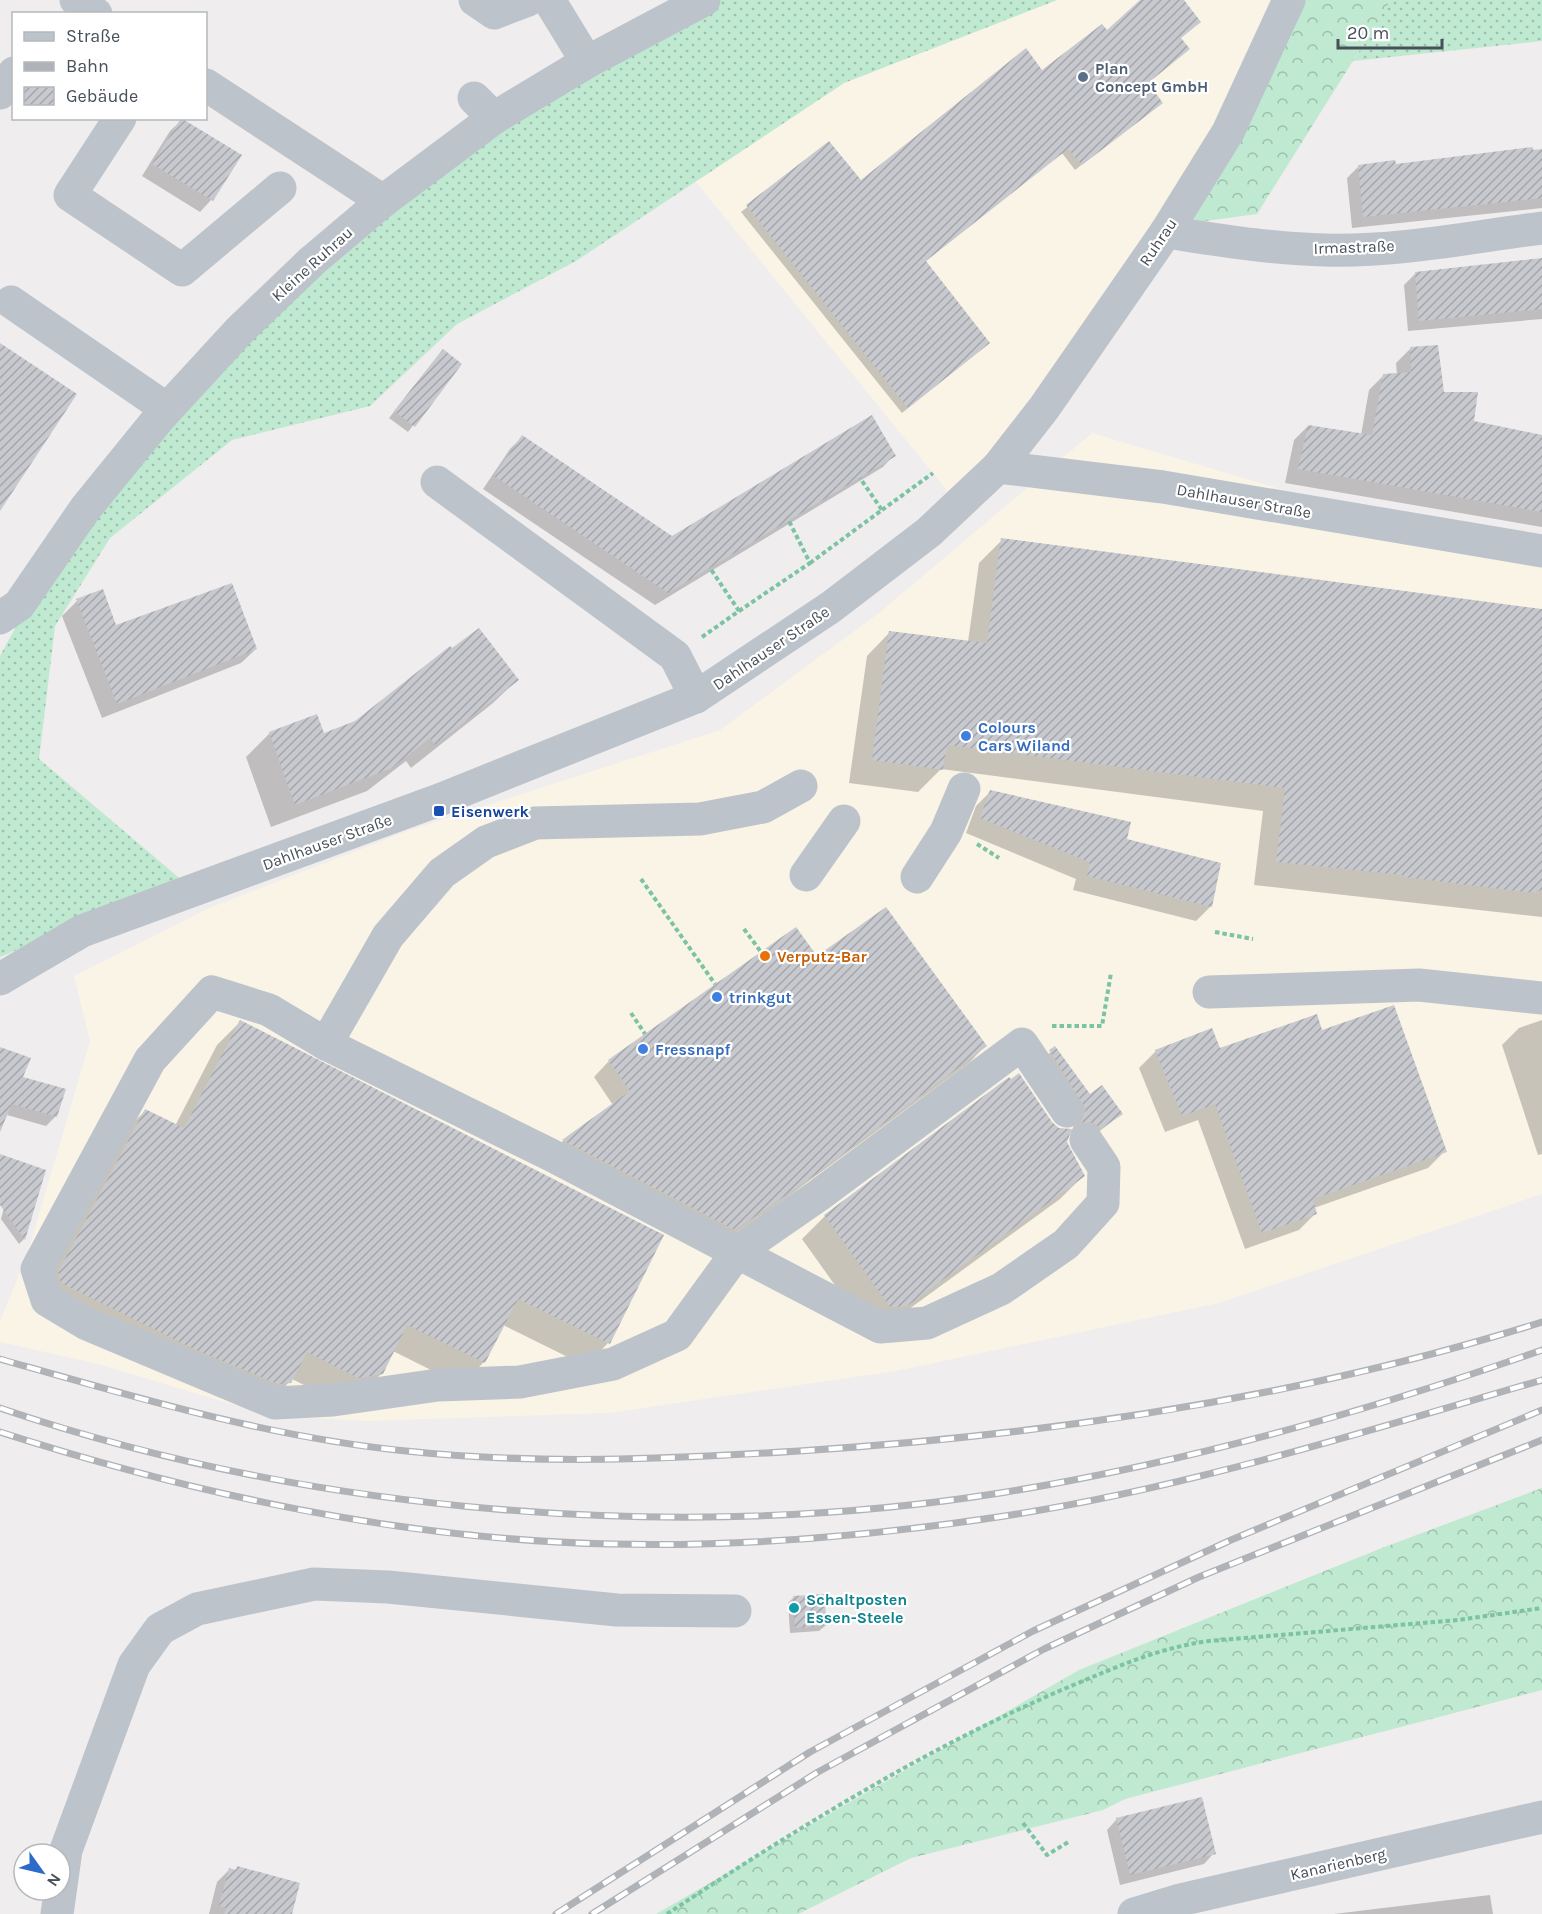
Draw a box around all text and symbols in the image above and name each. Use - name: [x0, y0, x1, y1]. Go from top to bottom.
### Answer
- legend: [12, 12, 207, 120]
- scale bar: [1338, 12, 1442, 50]
- text: 20 m: [1347, 22, 1389, 44]
- text: Straße: [66, 25, 120, 47]
- text: Bahn: [66, 55, 109, 77]
- place label: Plan Concept GmbH: [1095, 59, 1208, 96]
- marker: Plan Concept GmbH: [1076, 70, 1090, 84]
- text: Gebäude: [66, 85, 138, 107]
- street label: Ruhrau: [1135, 215, 1181, 269]
- street label: Kleine Ruhrau: [268, 223, 356, 305]
- street label: Irmastraße: [1313, 236, 1395, 258]
- street label: Dahlhauser Straße: [1175, 480, 1313, 522]
- street label: Dahlhauser Straße: [709, 602, 833, 694]
- place label: Colours Cars Wiland: [978, 718, 1071, 755]
- marker: Colours Cars Wiland: [959, 729, 973, 743]
- place label: Eisenwerk: [451, 802, 529, 821]
- marker: Eisenwerk: [432, 804, 446, 818]
- street label: Dahlhauser Straße: [260, 810, 394, 874]
- place label: Verputz-Bar: [777, 947, 867, 966]
- marker: Verputz-Bar: [758, 949, 772, 963]
- place label: trinkgut: [729, 988, 792, 1007]
- marker: trinkgut: [710, 990, 724, 1004]
- place label: Fressnapf: [655, 1040, 730, 1059]
- marker: Fressnapf: [636, 1042, 650, 1056]
- place label: Schaltposten Essen-Steele: [806, 1590, 907, 1627]
- marker: Schaltposten Essen-Steele: [787, 1601, 801, 1615]
- north arrow: [12, 1842, 72, 1902]
- street label: Kanarienberg: [1288, 1844, 1388, 1884]
- text: N: [43, 1870, 65, 1890]

